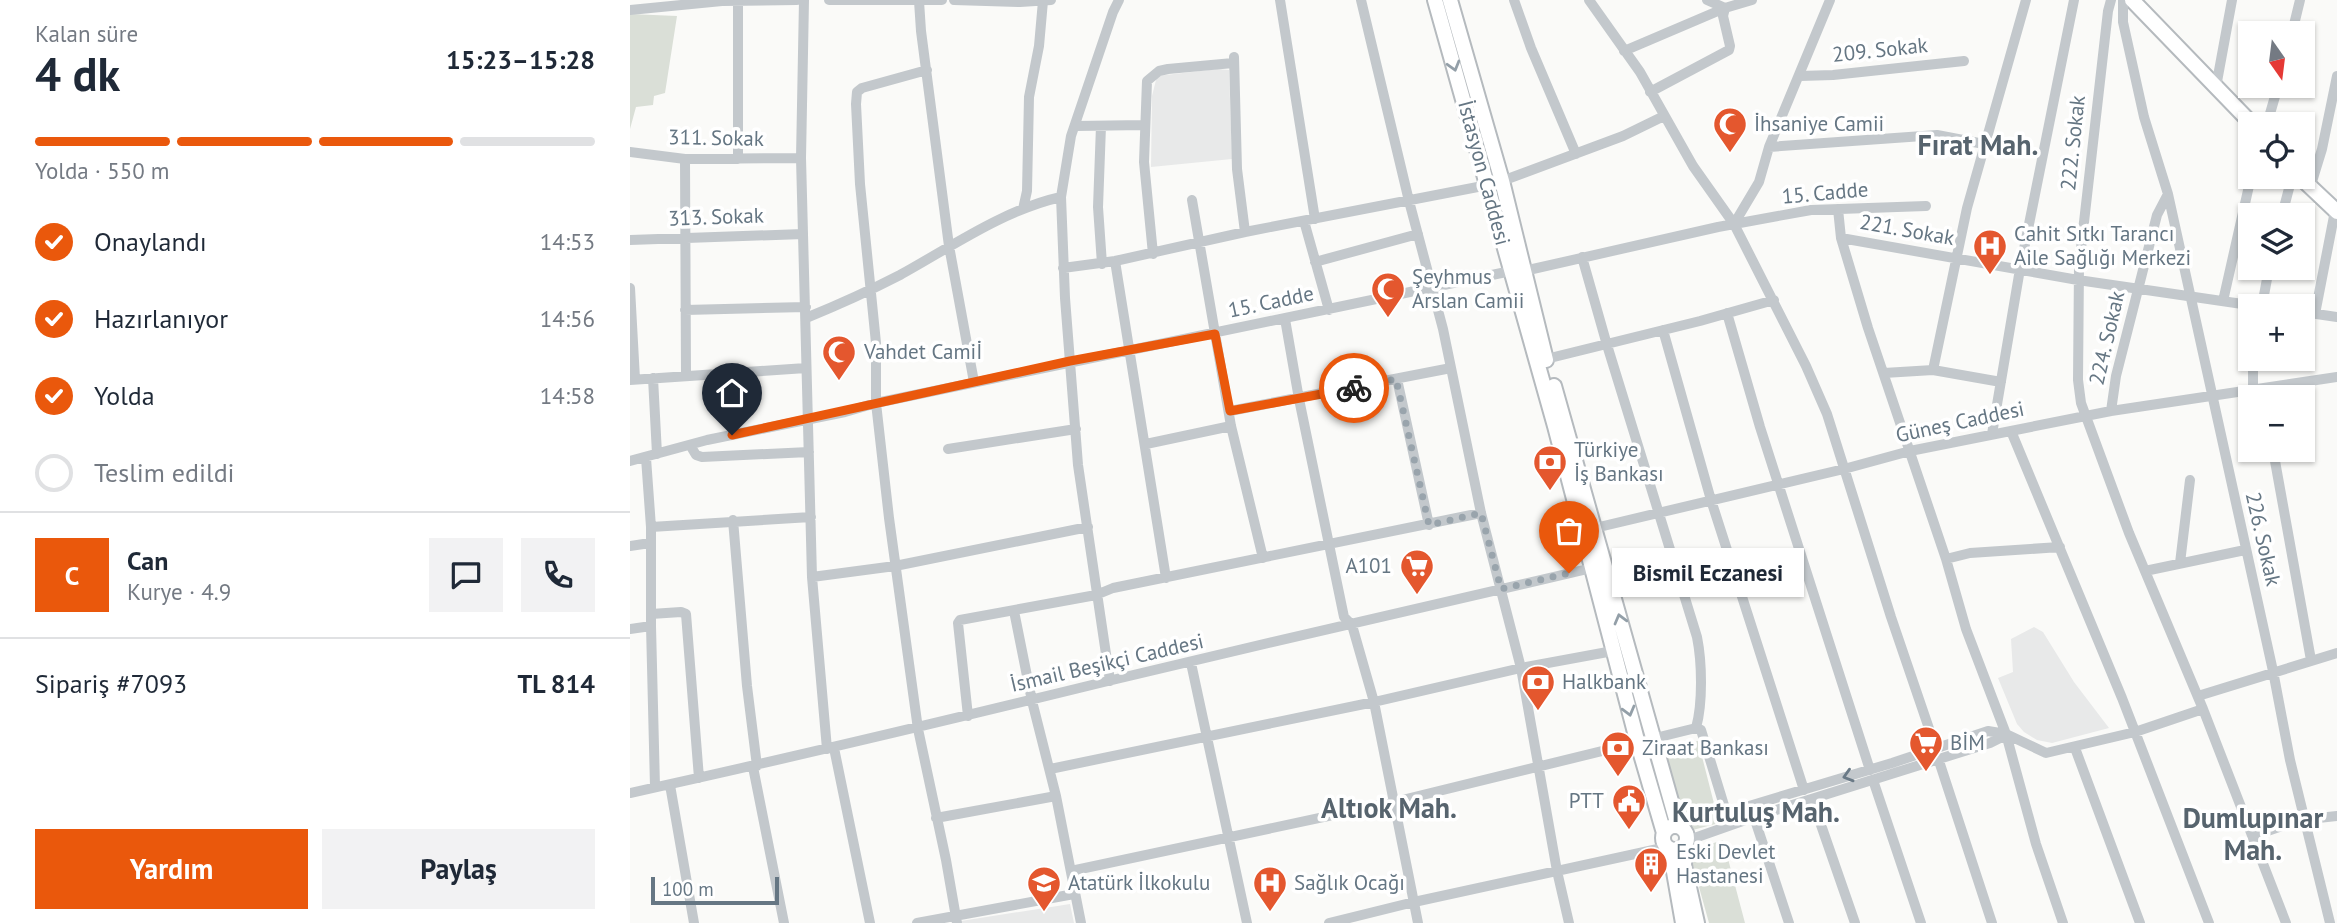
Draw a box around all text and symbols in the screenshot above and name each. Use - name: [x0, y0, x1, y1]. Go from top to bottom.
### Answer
- text: Kalan süre: [35, 19, 138, 48]
- north arrow: [2238, 21, 2315, 98]
- map controls: [2238, 21, 2315, 462]
- street label: 209. Sokak: [1831, 31, 1929, 68]
- text: 15:23–15:28: [446, 43, 595, 76]
- text: 4 dk: [35, 44, 120, 104]
- one-way arrow: [1446, 59, 1461, 71]
- street label: 222. Sokak: [2054, 94, 2091, 192]
- street label: İstasyon Caddesi: [1452, 97, 1517, 248]
- mosque icon: İhsaniye Camii: [1711, 105, 1749, 154]
- place label: İhsaniye Camii: [1754, 110, 1884, 137]
- button: locate: [2238, 112, 2315, 189]
- street label: 311. Sokak: [668, 123, 764, 152]
- district label: Fırat Mah.: [1918, 126, 2038, 163]
- text: Yolda · 550 m: [35, 156, 170, 185]
- street label: 15. Cadde: [1781, 175, 1869, 210]
- street label: 313. Sokak: [668, 201, 764, 232]
- button: layers: [2238, 203, 2315, 280]
- street label: 221. Sokak: [1858, 208, 1957, 251]
- place label: Cahit Sıtkı Tarancı Aile Sağlığı Merkezi: [2014, 220, 2191, 271]
- icon: check: [35, 223, 73, 261]
- text: Onaylandı: [94, 225, 207, 258]
- text: 14:53: [540, 227, 595, 256]
- hospital icon: Cahit Sıtkı Tarancı Aile Sağlığı Merkezi: [1971, 227, 2009, 276]
- place label: Şeyhmus Arslan Camii: [1412, 263, 1524, 314]
- mosque icon: Şeyhmus Arslan Camii: [1369, 270, 1407, 319]
- street label: 15. Cadde: [1226, 279, 1316, 324]
- street label: 224. Sokak: [2083, 288, 2130, 388]
- button: +: [2238, 294, 2315, 371]
- icon: check: [35, 300, 73, 338]
- text: Hazırlanıyor: [94, 302, 228, 335]
- text: 14:56: [540, 304, 595, 333]
- mosque icon: Vahdet Camiİ: [820, 333, 858, 382]
- place label: Vahdet Camiİ: [863, 338, 982, 365]
- courier: [1319, 353, 1389, 423]
- pin: [702, 363, 762, 435]
- icon: bike: [1335, 369, 1373, 407]
- icon: home: [713, 374, 751, 412]
- icon: check: [35, 377, 73, 415]
- text: Yolda: [94, 379, 155, 412]
- text: 14:58: [540, 381, 595, 410]
- button: −: [2238, 385, 2315, 462]
- street label: Güneş Caddesi: [1893, 395, 2027, 448]
- place label: Türkiye İş Bankası: [1574, 436, 1664, 487]
- bank icon: Türkiye İş Bankası: [1531, 443, 1569, 492]
- text: Teslim edildi: [94, 456, 235, 489]
- street label: 226. Sokak: [2240, 489, 2287, 589]
- pin: [1539, 501, 1599, 573]
- icon: bag: [1550, 512, 1588, 550]
- button: chat: [429, 538, 503, 612]
- button: phone: [521, 538, 595, 612]
- text: Can: [127, 544, 168, 577]
- supermarket icon: A101: [1398, 547, 1436, 596]
- callout: Bismil Eczanesi: [1611, 548, 1804, 598]
- place label: A101: [1345, 552, 1392, 579]
- text: Bismil Eczanesi: [1633, 558, 1783, 587]
- text: C: [65, 559, 79, 592]
- text: Kurye · 4.9: [127, 577, 231, 606]
- one-way arrow: [1614, 613, 1628, 625]
- street label: İsmail Beşikçi Caddesi: [1008, 627, 1206, 698]
- bank icon: Halkbank: [1519, 663, 1557, 712]
- text: Sipariş #7093: [35, 667, 187, 700]
- text: TL 814: [517, 667, 595, 700]
- place label: Halkbank: [1562, 668, 1646, 695]
- one-way arrow: [1621, 705, 1635, 717]
- supermarket icon: BİM: [1907, 724, 1945, 773]
- bank icon: Ziraat Bankası: [1599, 729, 1637, 778]
- place label: BİM: [1950, 729, 1985, 756]
- place label: Ziraat Bankası: [1642, 734, 1769, 761]
- one-way arrow: [1842, 768, 1854, 783]
- public building icon: PTT: [1610, 782, 1648, 831]
- place label: PTT: [1569, 787, 1604, 814]
- district label: Altıok Mah.: [1321, 789, 1457, 826]
- district label: Kurtuluş Mah.: [1672, 793, 1840, 830]
- district label: Dumlupınar Mah.: [2183, 799, 2323, 868]
- button: Yardım: [35, 829, 308, 909]
- button: Paylaş: [322, 829, 595, 909]
- place label: Eski Devlet Hastanesi: [1676, 838, 1775, 889]
- building icon: Eski Devlet Hastanesi: [1632, 845, 1670, 894]
- school or university icon: Atatürk İlkokulu: [1025, 864, 1063, 913]
- hospital icon: Sağlık Ocağı: [1251, 864, 1289, 913]
- place label: Atatürk İlkokulu: [1068, 869, 1210, 896]
- place label: Sağlık Ocağı: [1294, 869, 1405, 896]
- scale bar: [651, 874, 779, 906]
- text: 100 m: [662, 877, 714, 901]

